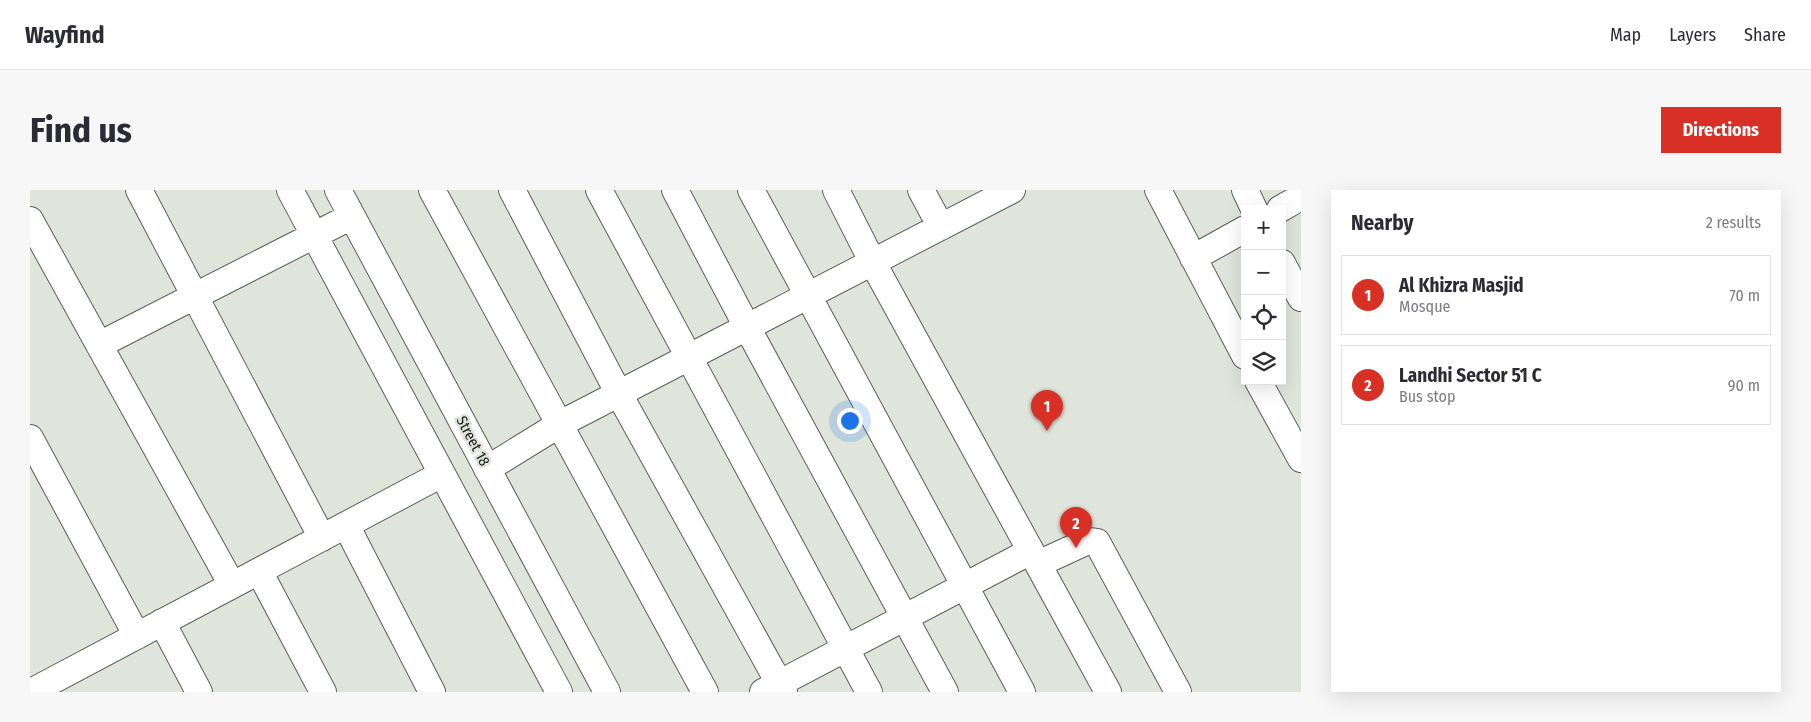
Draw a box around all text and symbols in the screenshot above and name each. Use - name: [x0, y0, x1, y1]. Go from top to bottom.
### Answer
- text: Wayfind: [25, 21, 105, 49]
- text: Map: [1610, 24, 1641, 46]
- text: Layers: [1669, 24, 1716, 46]
- text: Share: [1744, 24, 1786, 46]
- button: Directions: [1661, 107, 1781, 153]
- text: Find us: [30, 109, 132, 151]
- map controls: [1241, 205, 1286, 385]
- button: +: [1241, 205, 1286, 250]
- text: Nearby: [1351, 210, 1413, 236]
- text: 2 results: [1706, 213, 1761, 232]
- button: −: [1241, 250, 1286, 295]
- text: Al Khizra Masjid: [1399, 274, 1524, 297]
- text: 1: [1365, 286, 1371, 305]
- text: 70 m: [1729, 286, 1760, 305]
- button: locate: [1241, 295, 1286, 340]
- text: Mosque: [1399, 297, 1450, 316]
- button: layers: [1241, 340, 1286, 385]
- text: Landhi Sector 51 C: [1399, 364, 1542, 387]
- text: 2: [1364, 376, 1372, 395]
- text: 90 m: [1728, 376, 1760, 395]
- text: Bus stop: [1399, 387, 1455, 406]
- pin: 1: [1031, 390, 1063, 431]
- your location: [837, 408, 863, 434]
- street label: Street 18: [452, 413, 494, 469]
- pin: 2: [1060, 507, 1092, 548]

